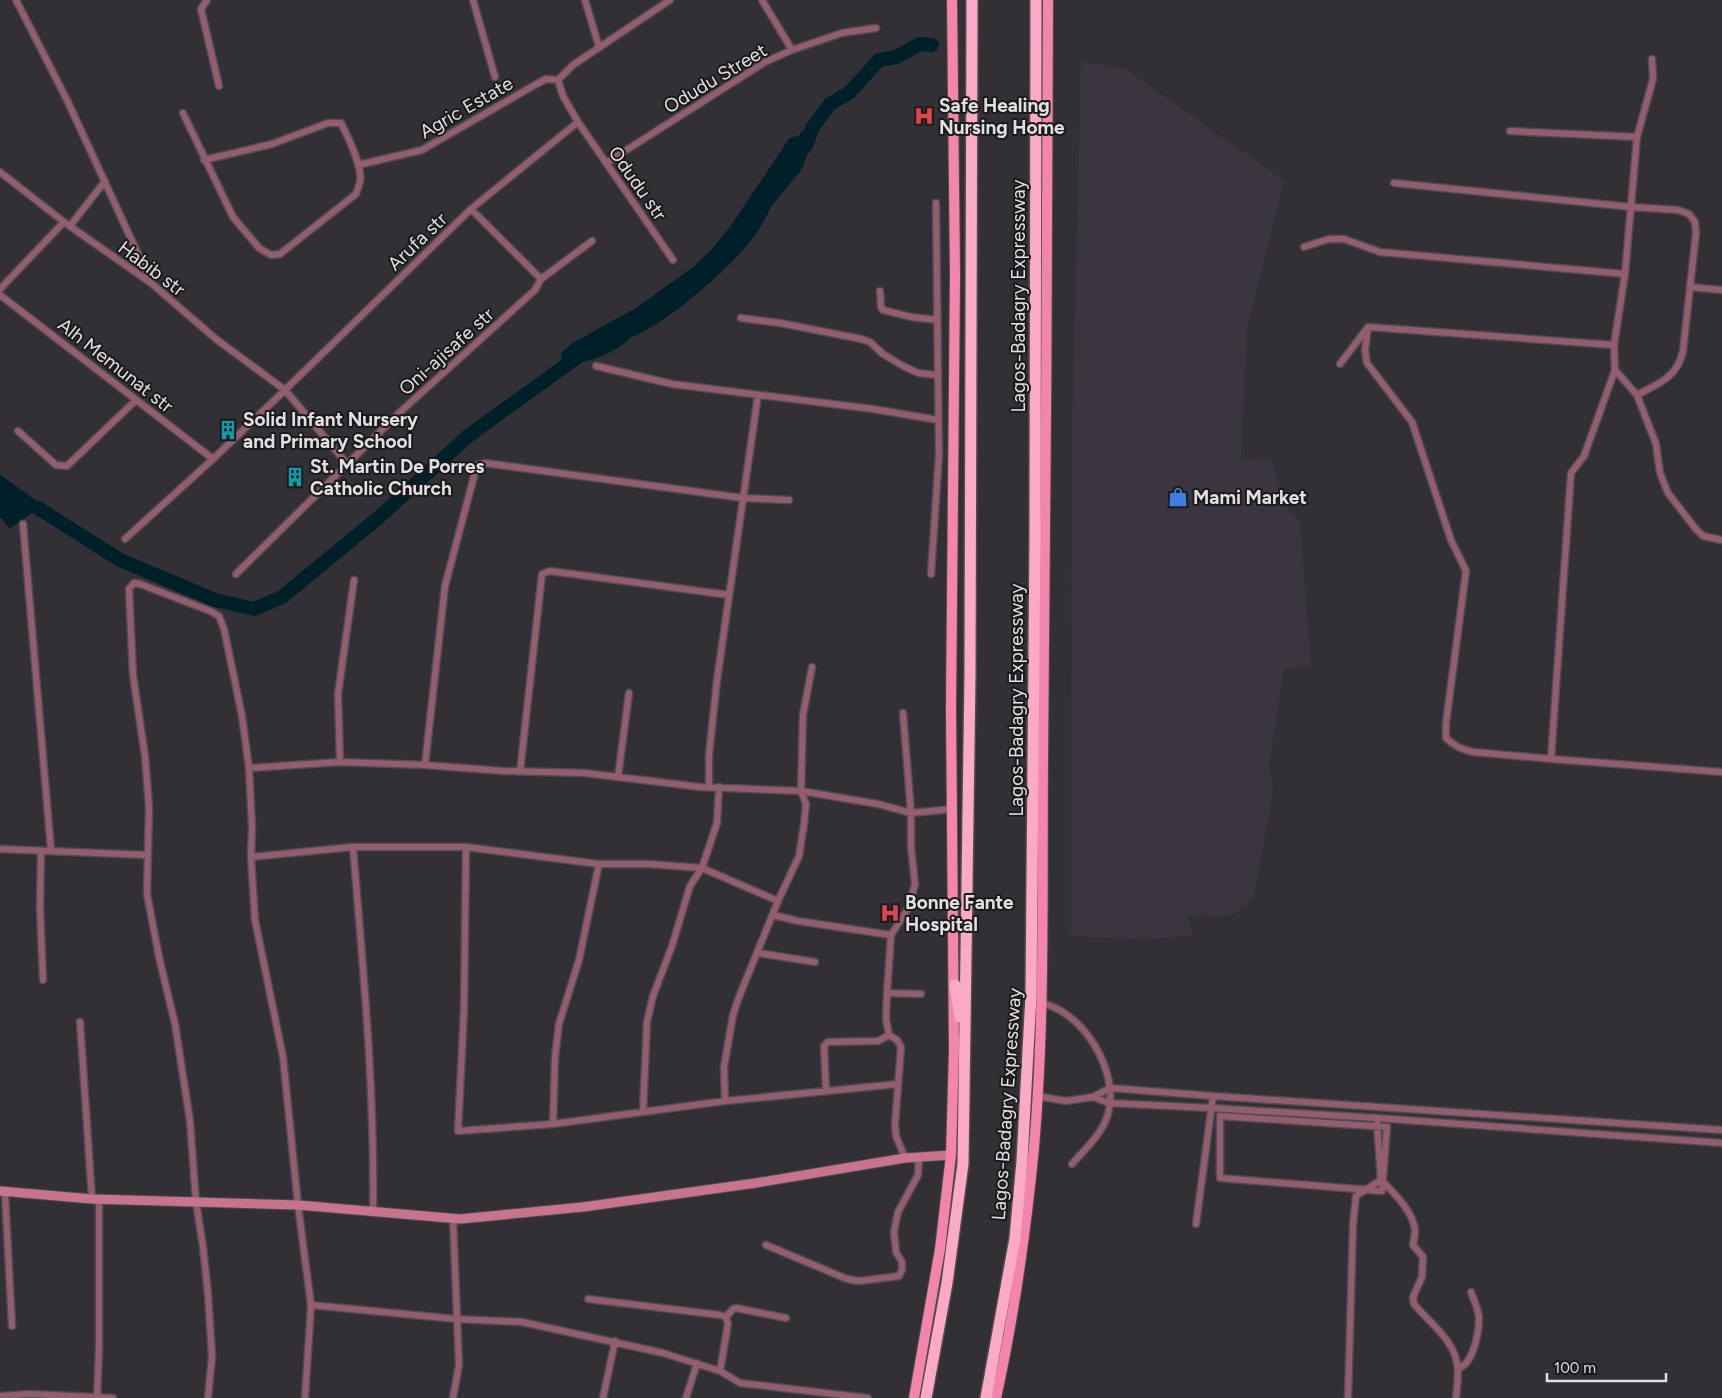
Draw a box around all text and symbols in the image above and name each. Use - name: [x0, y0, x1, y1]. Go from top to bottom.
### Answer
- street label: Odudu Street: [660, 39, 771, 118]
- street label: Agric Estate: [415, 71, 517, 143]
- place label: Safe Healing Nursing Home: [939, 94, 1065, 139]
- hospital icon: Safe Healing Nursing Home: [913, 105, 935, 127]
- street label: Odudu str: [604, 142, 672, 225]
- street label: Lagos-Badagry Expressway: [1007, 179, 1030, 413]
- street label: Arufa str: [383, 207, 452, 275]
- street label: Habib str: [114, 236, 190, 301]
- street label: Oni-ajisafe str: [394, 302, 499, 400]
- street label: Alh Memunat str: [53, 313, 178, 418]
- place label: Solid Infant Nursery and Primary School: [243, 408, 418, 453]
- building icon: Solid Infant Nursery and Primary School: [217, 419, 239, 441]
- place label: St. Martin De Porres Catholic Church: [310, 455, 485, 500]
- building icon: St. Martin De Porres Catholic Church: [284, 466, 306, 488]
- shop icon: Mami Market: [1167, 486, 1189, 508]
- place label: Mami Market: [1193, 486, 1307, 509]
- street label: Lagos-Badagry Expressway: [1005, 583, 1028, 817]
- place label: Bonne Fante Hospital: [905, 891, 1014, 936]
- hospital icon: Bonne Fante Hospital: [879, 902, 901, 924]
- street label: Lagos-Badagry Expressway: [987, 987, 1026, 1221]
- scale bar: [1547, 1350, 1666, 1382]
- text: 100 m: [1554, 1359, 1596, 1377]

